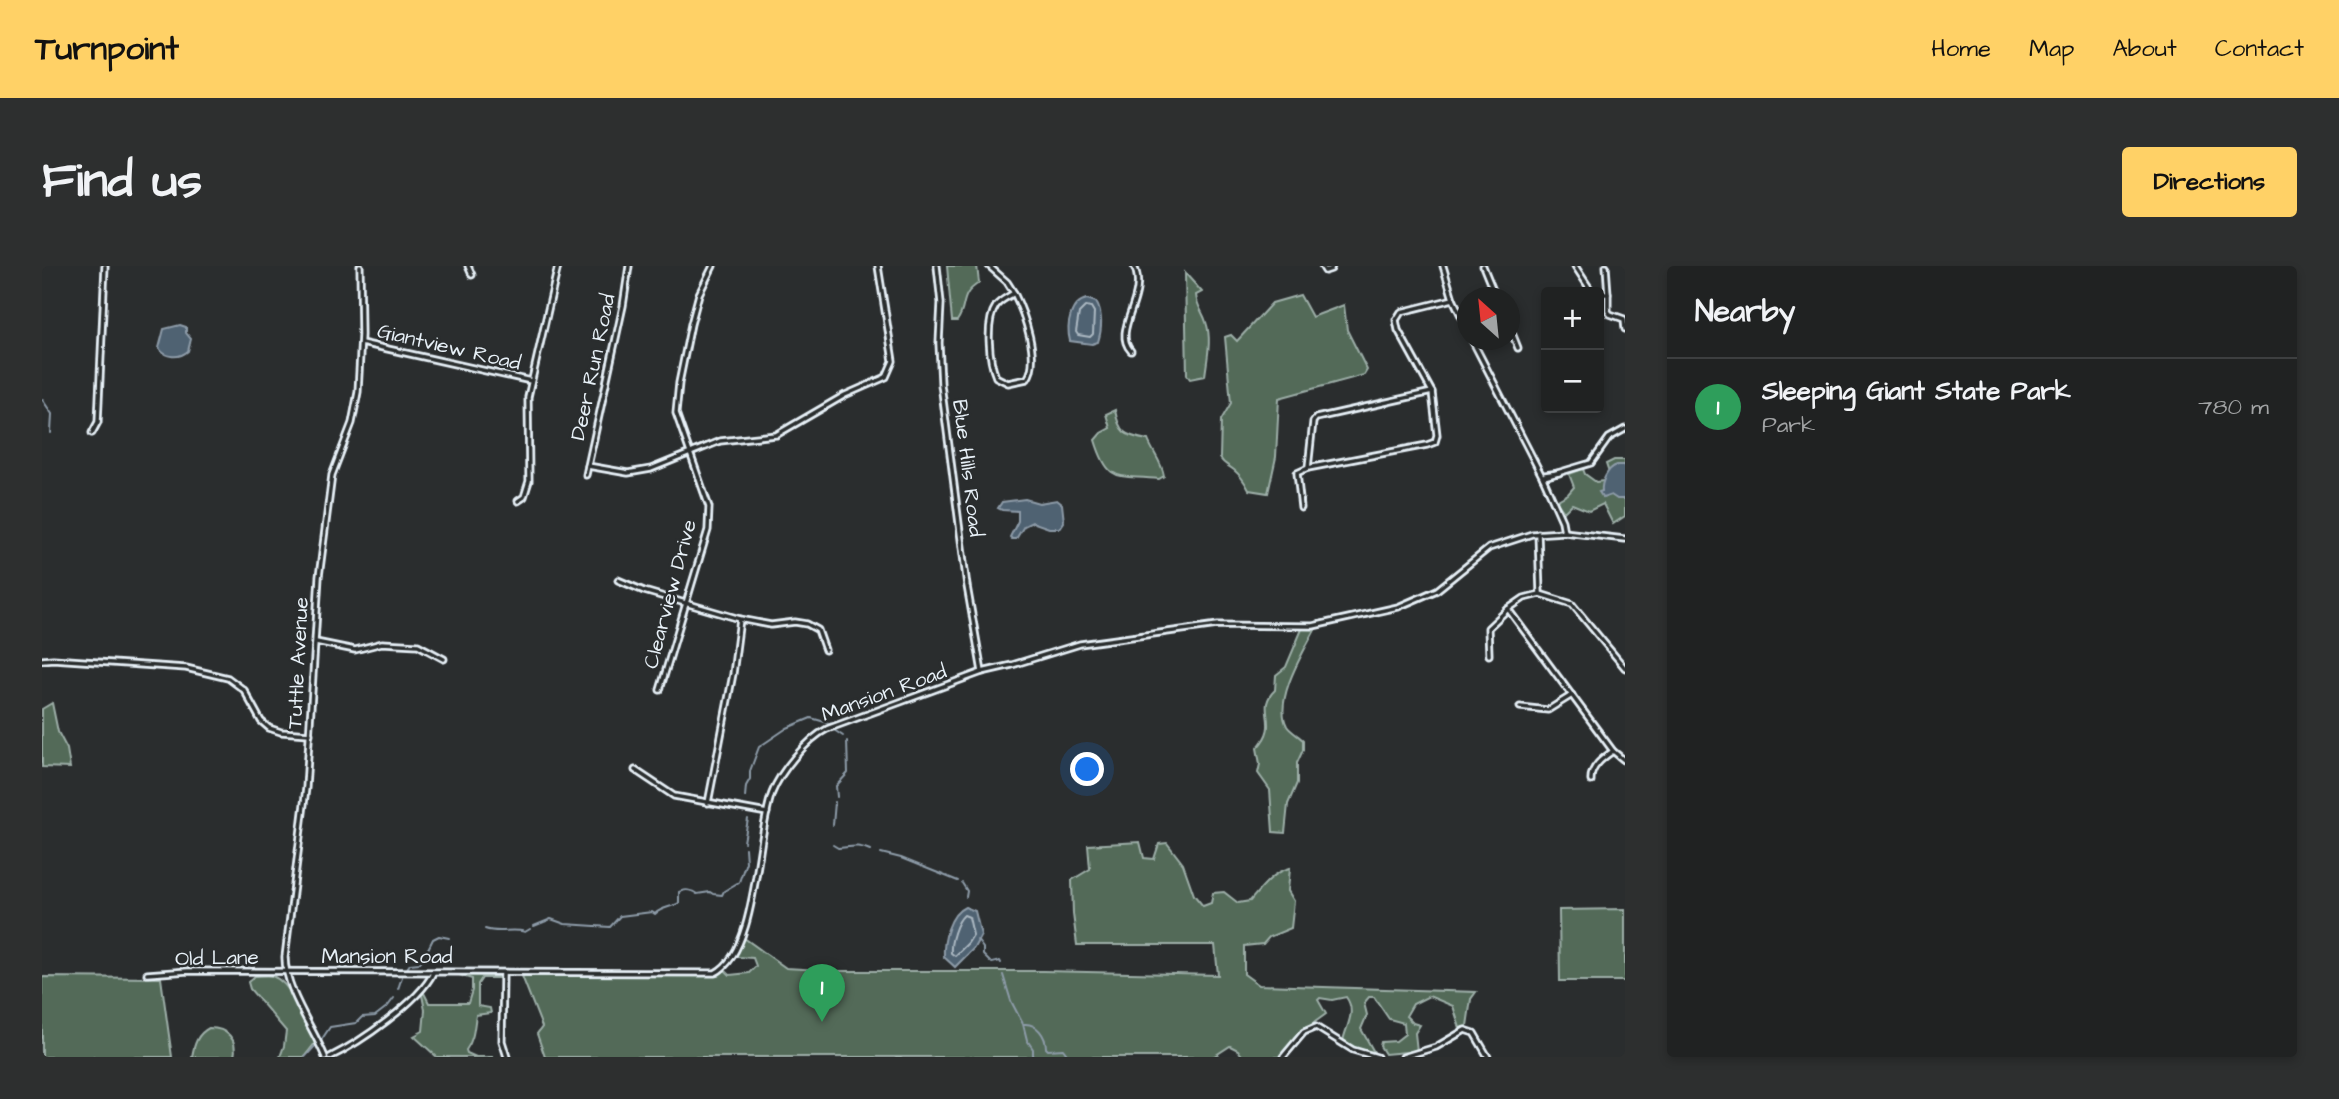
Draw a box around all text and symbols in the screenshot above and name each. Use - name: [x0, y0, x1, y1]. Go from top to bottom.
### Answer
- text: Turnpoint: [35, 26, 179, 72]
- text: Home: [1931, 32, 1991, 66]
- text: Map: [2029, 32, 2074, 66]
- text: About: [2112, 32, 2177, 66]
- text: Contact: [2215, 32, 2304, 66]
- button: Directions: [2122, 147, 2297, 217]
- text: Find us: [42, 148, 202, 216]
- north arrow: [1457, 287, 1520, 350]
- map controls: [1541, 287, 1604, 413]
- button: +: [1541, 287, 1604, 350]
- street label: Deer Run Road: [563, 291, 623, 443]
- text: Nearby: [1695, 291, 1795, 333]
- street label: Giantview Road: [374, 316, 524, 378]
- button: −: [1541, 350, 1604, 413]
- text: Sleeping Giant State Park: [1762, 373, 2071, 409]
- text: 1: [1717, 391, 1719, 423]
- text: 780 m: [2198, 391, 2269, 423]
- street label: Blue Hills Road: [945, 398, 991, 539]
- text: Park: [1762, 409, 1815, 441]
- street label: Clearview Drive: [636, 516, 704, 672]
- street label: Tuttle Avenue: [280, 596, 316, 730]
- street label: Mansion Road: [817, 657, 951, 729]
- your location: [1070, 752, 1104, 786]
- street label: Mansion Road: [321, 942, 453, 971]
- street label: Old Lane: [175, 943, 259, 973]
- pin: 1: [799, 964, 845, 1022]

